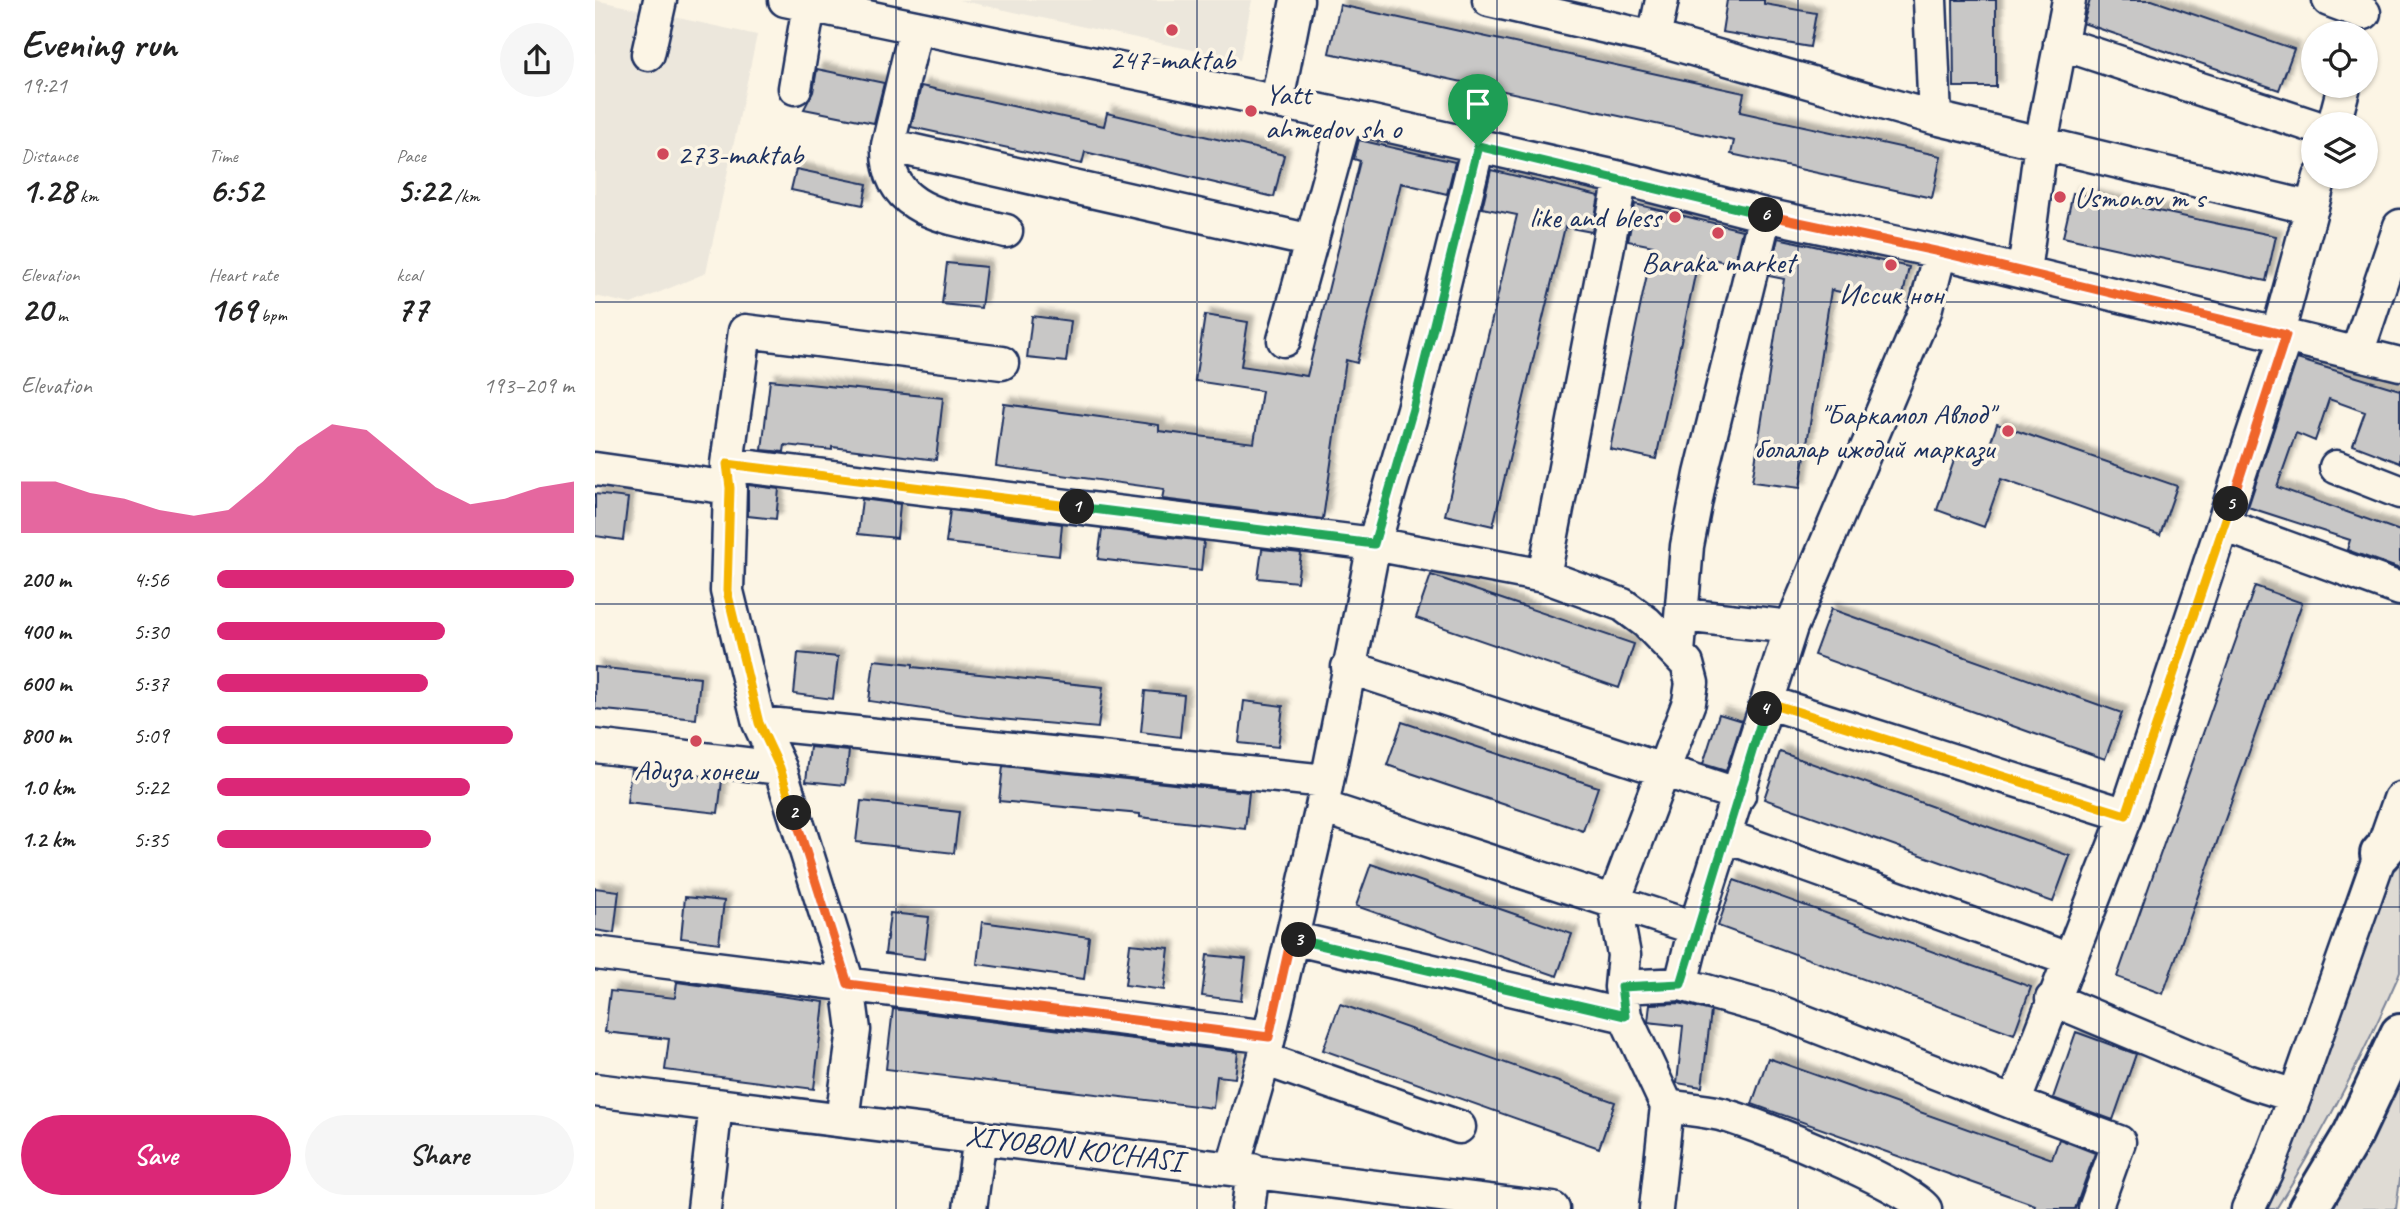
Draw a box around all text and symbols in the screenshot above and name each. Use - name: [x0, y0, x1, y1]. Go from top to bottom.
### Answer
- text: Evening run: [21, 21, 177, 68]
- map controls: [2301, 21, 2378, 189]
- button: locate: [2301, 21, 2378, 98]
- marker: 247-maktab: [1164, 22, 1180, 38]
- button: share: [500, 23, 574, 97]
- place label: 247-maktab: [1109, 40, 1237, 78]
- text: 19:21: [21, 71, 67, 100]
- pin: [1448, 74, 1508, 146]
- place label: Yatt ahmedov sh o: [1265, 75, 1403, 147]
- icon: arrive: [1459, 85, 1497, 123]
- marker: Yatt ahmedov sh o: [1243, 103, 1259, 119]
- button: layers: [2301, 112, 2378, 189]
- place label: 273-maktab: [677, 135, 805, 173]
- text: Distance: [21, 144, 78, 168]
- text: Time: [209, 144, 238, 168]
- text: Pace: [396, 144, 426, 168]
- marker: 273-maktab: [655, 146, 671, 162]
- text: 1.28: [21, 168, 75, 213]
- text: 6:52: [209, 168, 263, 213]
- text: 5:22: [396, 168, 450, 213]
- place label: Usmonov m s: [2074, 178, 2208, 216]
- text: km: [75, 184, 98, 208]
- text: /km: [450, 184, 479, 208]
- marker: Usmonov m s: [2052, 189, 2068, 205]
- place label: like and bless: [1529, 198, 1664, 236]
- pin: 6: [1749, 198, 1783, 232]
- text: 6: [1761, 202, 1770, 226]
- marker: like and bless: [1667, 209, 1683, 225]
- marker: Baraka market: [1710, 225, 1726, 241]
- place label: Baraka market: [1641, 243, 1799, 281]
- marker: Иссик нон: [1883, 257, 1899, 273]
- text: Elevation: [21, 263, 79, 287]
- text: Heart rate: [209, 263, 278, 287]
- text: kcal: [396, 263, 421, 287]
- place label: Иссик нон: [1839, 275, 1945, 313]
- text: 20: [21, 287, 53, 332]
- text: 169: [209, 287, 256, 332]
- text: 77: [396, 287, 428, 332]
- text: m: [53, 303, 68, 327]
- text: bpm: [256, 303, 287, 327]
- text: Elevation: [21, 371, 92, 400]
- text: 193–209 m: [483, 371, 574, 400]
- place label: "Баркамол Авлод" болалар ижодий маркази: [1754, 395, 2000, 467]
- marker: "Баркамол Авлод" болалар ижодий маркази: [2000, 423, 2016, 439]
- pin: 5: [2213, 486, 2249, 522]
- pin: 1: [1059, 490, 1095, 524]
- text: 5: [2226, 491, 2235, 515]
- text: 1: [1072, 494, 1081, 518]
- text: 200 m: [21, 565, 71, 594]
- text: 4:56: [133, 565, 169, 594]
- text: 400 m: [21, 617, 71, 646]
- text: 5:30: [133, 617, 169, 646]
- text: 600 m: [21, 669, 71, 698]
- text: 5:37: [133, 669, 169, 698]
- pin: 4: [1747, 692, 1783, 726]
- text: 4: [1760, 696, 1769, 720]
- text: 800 m: [21, 721, 71, 750]
- text: 5:09: [133, 721, 169, 750]
- marker: Адиза хонеш: [688, 733, 704, 749]
- place label: Адиза хонеш: [634, 751, 760, 789]
- text: 1.0 km: [21, 773, 75, 802]
- text: 5:22: [133, 773, 169, 802]
- pin: 2: [777, 796, 811, 830]
- text: 2: [789, 800, 798, 824]
- text: 1.2 km: [21, 825, 75, 854]
- text: 5:35: [133, 825, 169, 854]
- pin: 3: [1281, 922, 1317, 958]
- text: 3: [1294, 927, 1303, 951]
- button: Save: [21, 1115, 291, 1195]
- button: Share: [305, 1115, 574, 1195]
- street label: XIYOBON KO'CHASI: [964, 1116, 1190, 1181]

